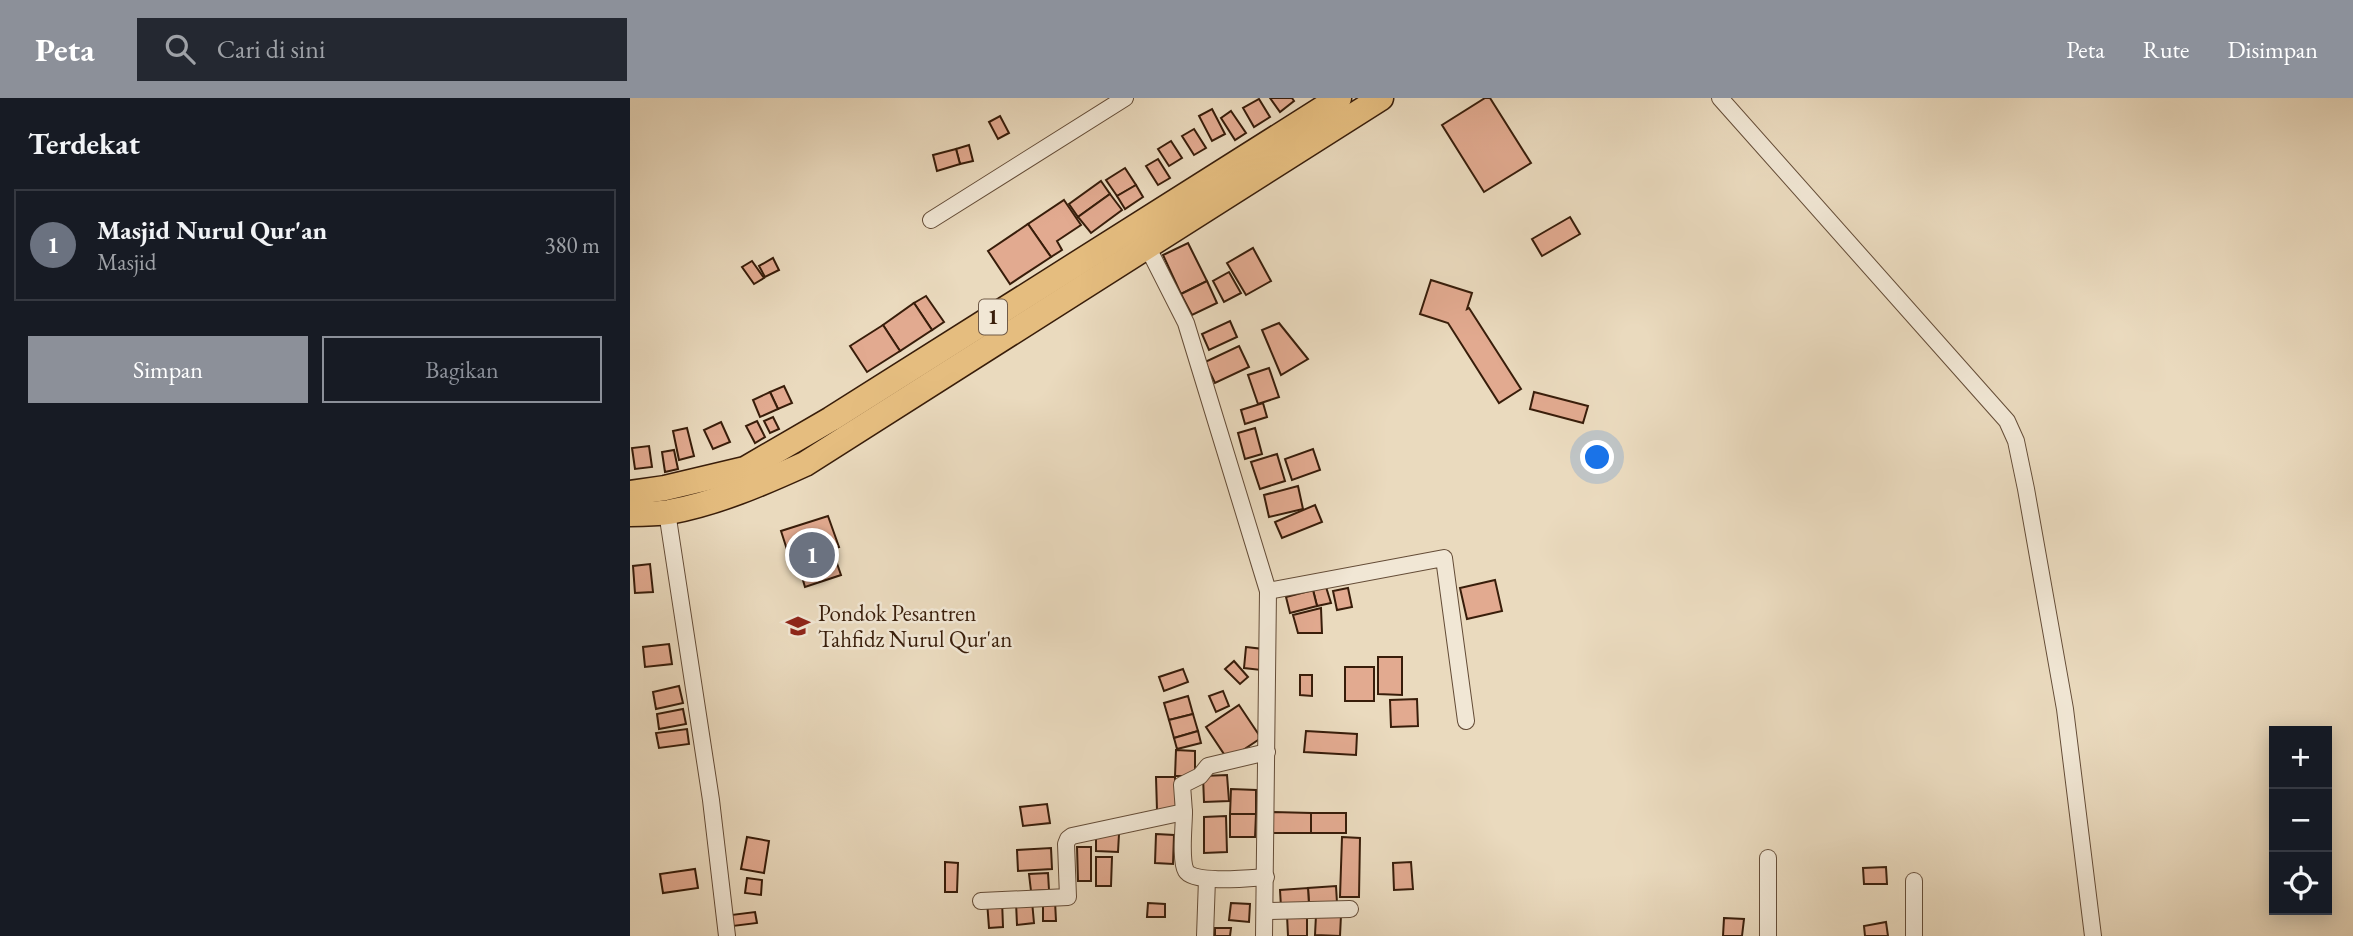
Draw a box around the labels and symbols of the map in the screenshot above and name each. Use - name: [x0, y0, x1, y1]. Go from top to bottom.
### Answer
- road number: 1: [979, 300, 1007, 334]
- your location: [1580, 440, 1614, 474]
- pin: 1: [789, 529, 835, 581]
- place label: Pondok Pesantren Tahfidz Nurul Qur'an: [818, 598, 1012, 654]
- school or university icon: Pondok Pesantren Tahfidz Nurul Qur'an: [784, 612, 812, 640]

